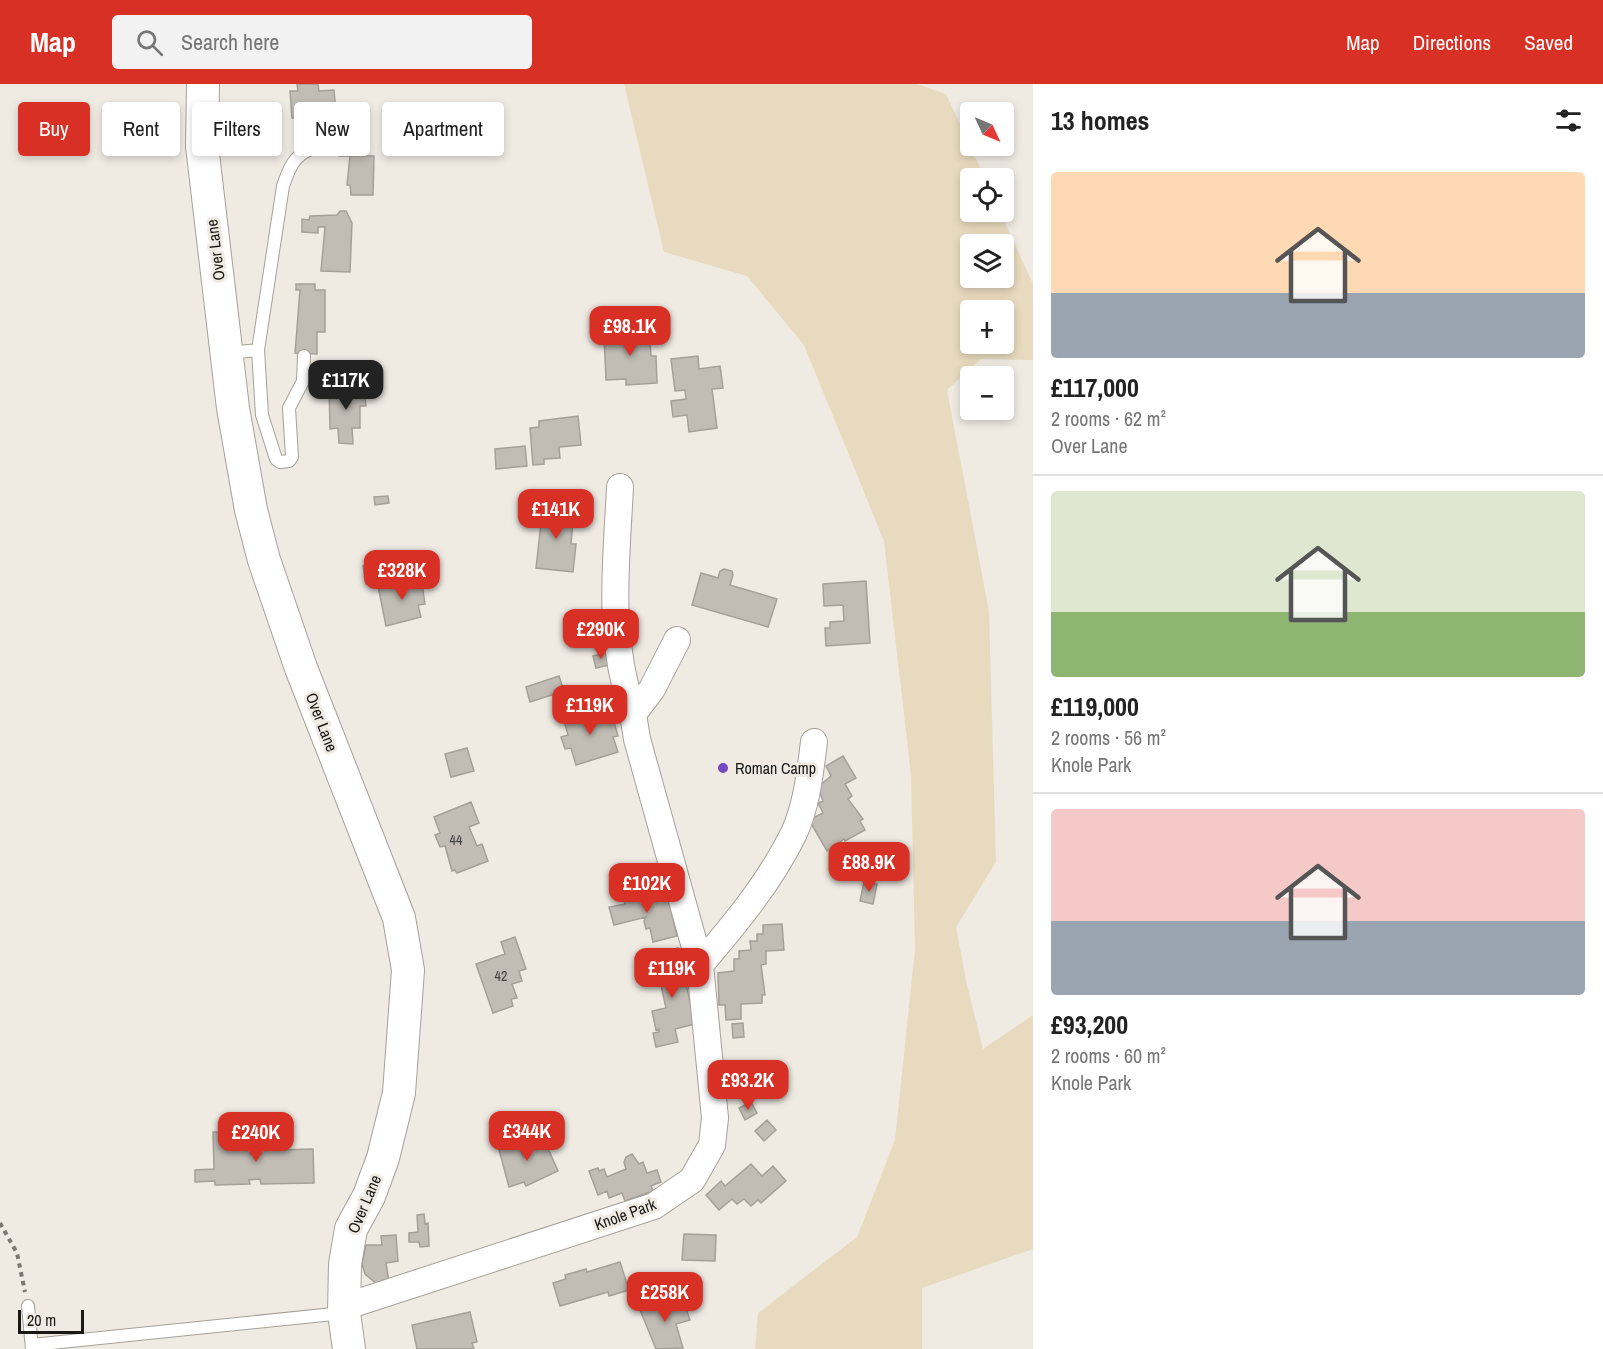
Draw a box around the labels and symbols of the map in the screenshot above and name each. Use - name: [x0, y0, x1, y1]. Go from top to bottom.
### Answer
- north arrow: [960, 102, 1014, 156]
- street label: Over Lane: [200, 218, 230, 282]
- pin: £98.1K: [581, 306, 679, 357]
- pin: £117K: [304, 360, 388, 411]
- pin: £141K: [514, 489, 598, 540]
- pin: £328K: [360, 550, 444, 601]
- pin: £290K: [559, 609, 643, 660]
- pin: £119K: [548, 685, 632, 736]
- street label: Over Lane: [301, 689, 343, 755]
- place label: Roman Camp: [735, 757, 816, 779]
- marker: Roman Camp: [716, 761, 730, 775]
- house number: 44: [450, 831, 463, 849]
- pin: £88.9K: [820, 842, 918, 893]
- pin: £102K: [605, 863, 689, 914]
- pin: £119K: [630, 948, 714, 999]
- house number: 42: [495, 967, 507, 985]
- pin: £93.2K: [699, 1060, 797, 1111]
- pin: £344K: [485, 1111, 569, 1162]
- pin: £240K: [214, 1112, 298, 1163]
- street label: Over Lane: [342, 1172, 386, 1236]
- street label: Knole Park: [591, 1193, 659, 1235]
- pin: £258K: [623, 1272, 707, 1323]
- scale bar: [18, 1307, 84, 1334]

